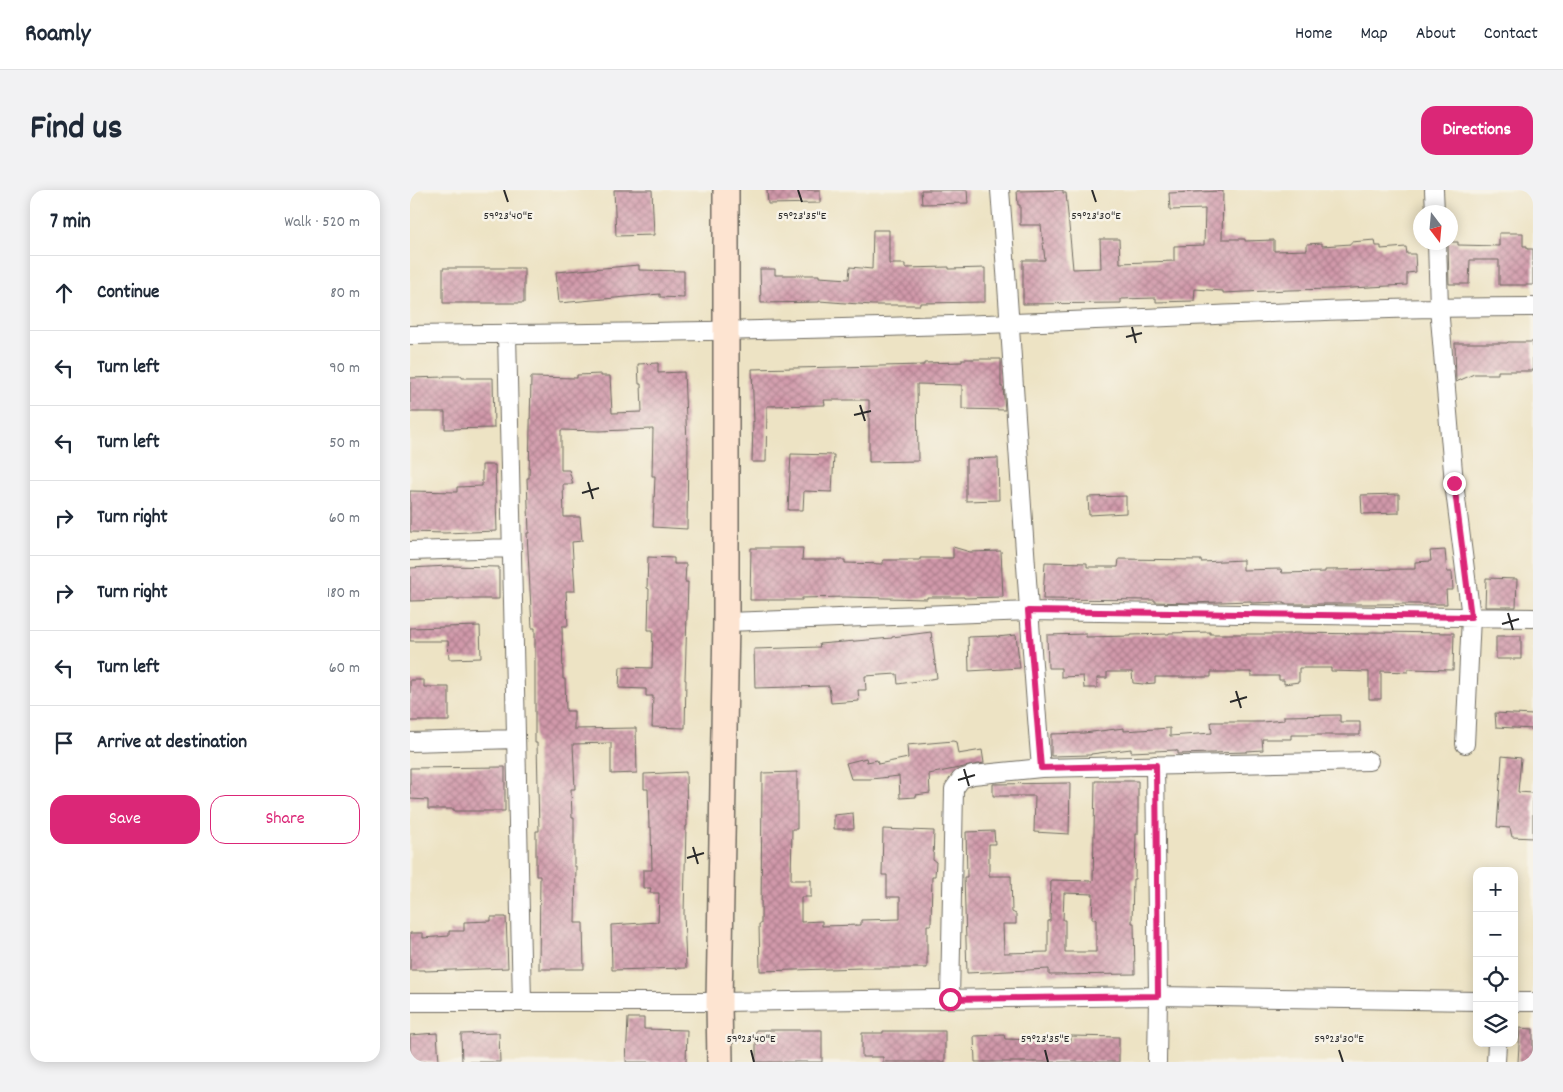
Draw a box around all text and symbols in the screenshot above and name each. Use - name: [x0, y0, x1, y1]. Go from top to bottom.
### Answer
- text: Roamly: [25, 18, 91, 52]
- text: Home: [1295, 22, 1332, 47]
- text: Map: [1360, 22, 1388, 47]
- text: About: [1416, 22, 1456, 47]
- text: Contact: [1484, 22, 1538, 47]
- text: Find us: [30, 105, 122, 155]
- button: Directions: [1421, 106, 1533, 155]
- north arrow: [1413, 205, 1458, 250]
- text: 7 min: [50, 208, 91, 238]
- text: 59°23'40"E: [483, 208, 533, 225]
- text: 59°23'35"E: [778, 208, 827, 225]
- text: 59°23'30"E: [1071, 208, 1121, 225]
- text: Walk · 520 m: [284, 211, 360, 234]
- icon: ahead: [50, 279, 78, 307]
- text: Continue: [97, 280, 159, 307]
- text: 80 m: [330, 282, 360, 305]
- icon: left: [50, 354, 78, 382]
- text: Turn left: [97, 355, 160, 382]
- text: 90 m: [329, 357, 360, 380]
- icon: left: [50, 429, 78, 457]
- text: Turn left: [97, 430, 160, 457]
- text: 50 m: [329, 432, 360, 455]
- route end: [1443, 472, 1466, 495]
- icon: right: [50, 504, 78, 532]
- text: Turn right: [97, 505, 168, 532]
- text: 60 m: [329, 507, 360, 530]
- icon: right: [50, 579, 78, 607]
- text: Turn right: [97, 580, 168, 607]
- text: 180 m: [327, 582, 360, 605]
- icon: left: [50, 654, 78, 682]
- text: Turn left: [97, 655, 160, 682]
- text: 60 m: [329, 657, 360, 680]
- icon: arrive: [50, 729, 78, 757]
- text: Arrive at destination: [97, 730, 247, 757]
- button: Save: [50, 795, 200, 844]
- button: Share: [210, 795, 360, 844]
- map controls: [1473, 867, 1518, 1047]
- button: +: [1473, 867, 1518, 912]
- button: −: [1473, 912, 1518, 957]
- button: locate: [1473, 957, 1518, 1002]
- route start: [939, 988, 962, 1011]
- button: layers: [1473, 1002, 1518, 1047]
- text: 59°23'40"E: [726, 1031, 776, 1048]
- text: 59°23'35"E: [1021, 1031, 1070, 1048]
- text: 59°23'30"E: [1314, 1031, 1364, 1048]

